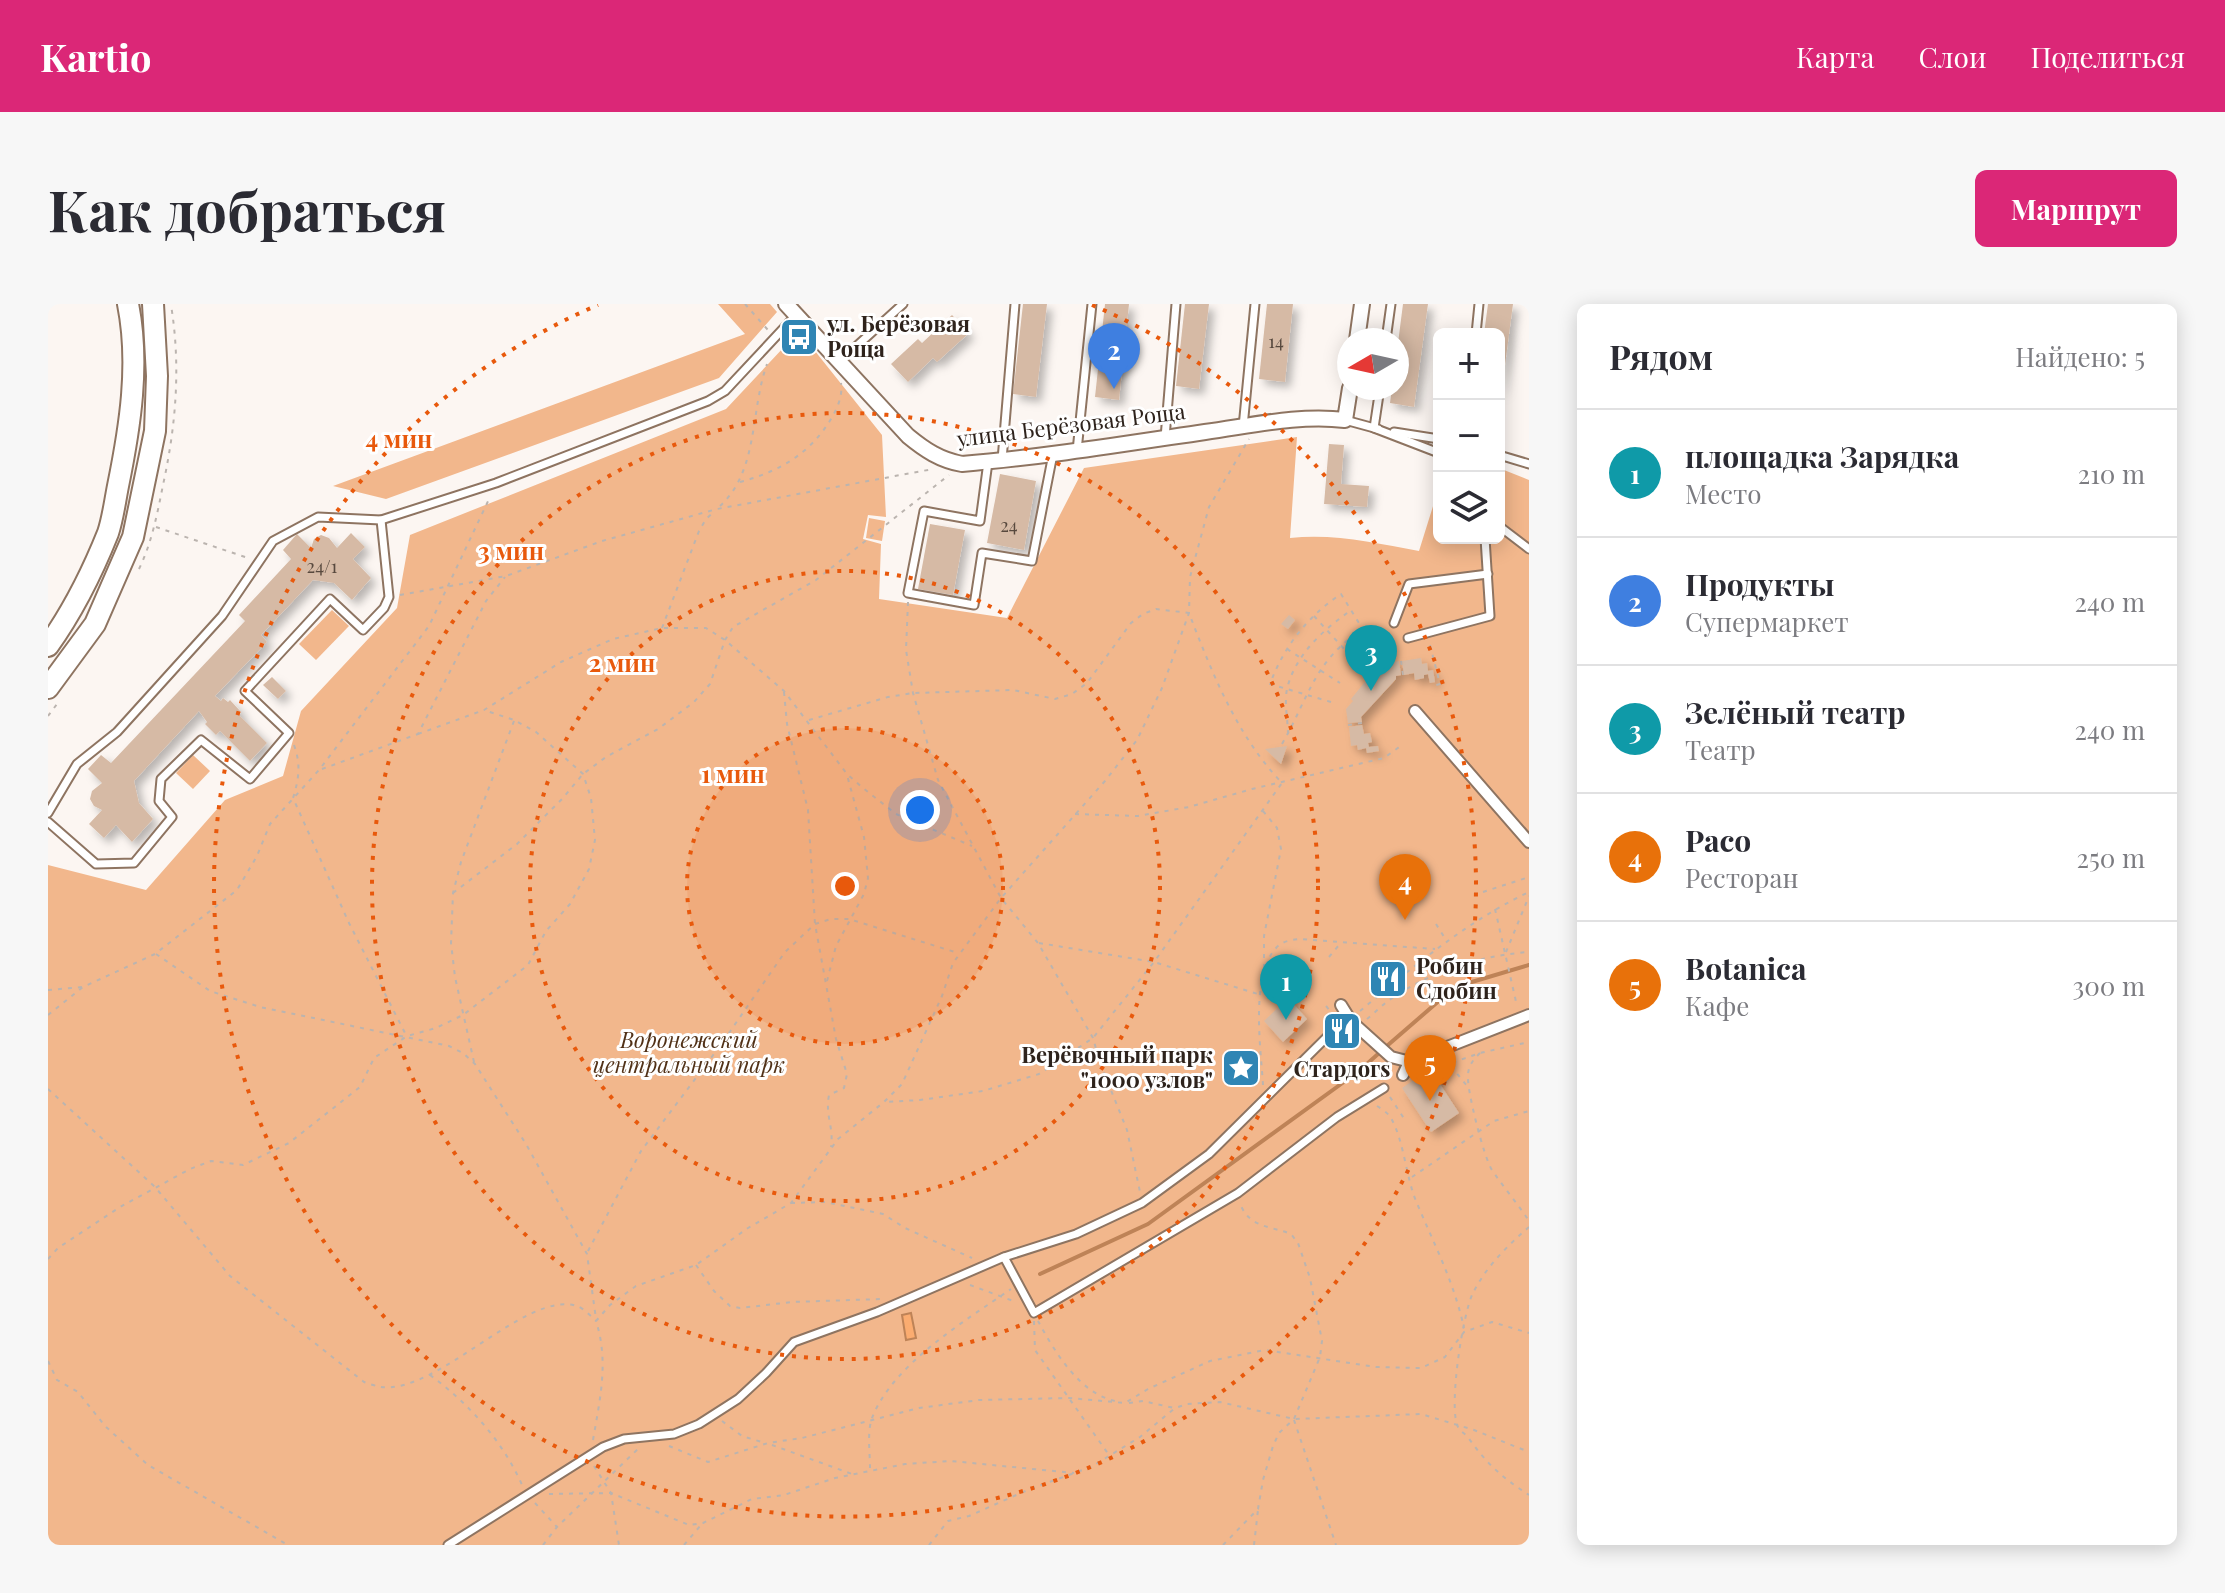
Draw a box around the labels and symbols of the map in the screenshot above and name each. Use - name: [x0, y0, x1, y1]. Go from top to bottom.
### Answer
- place label: ул. Берёзовая Роща: [826, 308, 970, 363]
- bus stop icon: ул. Берёзовая Роща: [778, 316, 820, 358]
- pin: 2: [1088, 323, 1140, 389]
- north arrow: [1337, 328, 1409, 400]
- house number: 14: [1268, 329, 1284, 353]
- street label: улица Берёзовая Роща: [954, 395, 1187, 453]
- text: 4 мин: [366, 422, 432, 454]
- house number: 24: [1000, 513, 1018, 537]
- text: 3 мин: [478, 534, 544, 566]
- house number: 24/1: [307, 554, 338, 578]
- pin: 3: [1345, 625, 1397, 691]
- text: 2 мин: [589, 646, 655, 678]
- text: 1 мин: [701, 757, 765, 789]
- your location: [900, 790, 940, 830]
- pin: 4: [1379, 854, 1431, 920]
- centre of rings: [831, 872, 859, 900]
- place label: Робин Сдобин: [1416, 950, 1497, 1005]
- pin: 1: [1260, 954, 1312, 1020]
- restaurant icon: Робин Сдобин: [1367, 958, 1409, 1000]
- restaurant icon: Стардогs: [1321, 1010, 1363, 1052]
- park label: Воронежский центральный парк: [593, 1024, 785, 1079]
- pin: 5: [1404, 1035, 1456, 1101]
- place label: Верёвочный парк "1000 узлов": [1021, 1039, 1213, 1094]
- place icon: Верёвочный парк "1000 узлов": [1220, 1047, 1262, 1089]
- place label: Стардогs: [1293, 1053, 1391, 1083]

